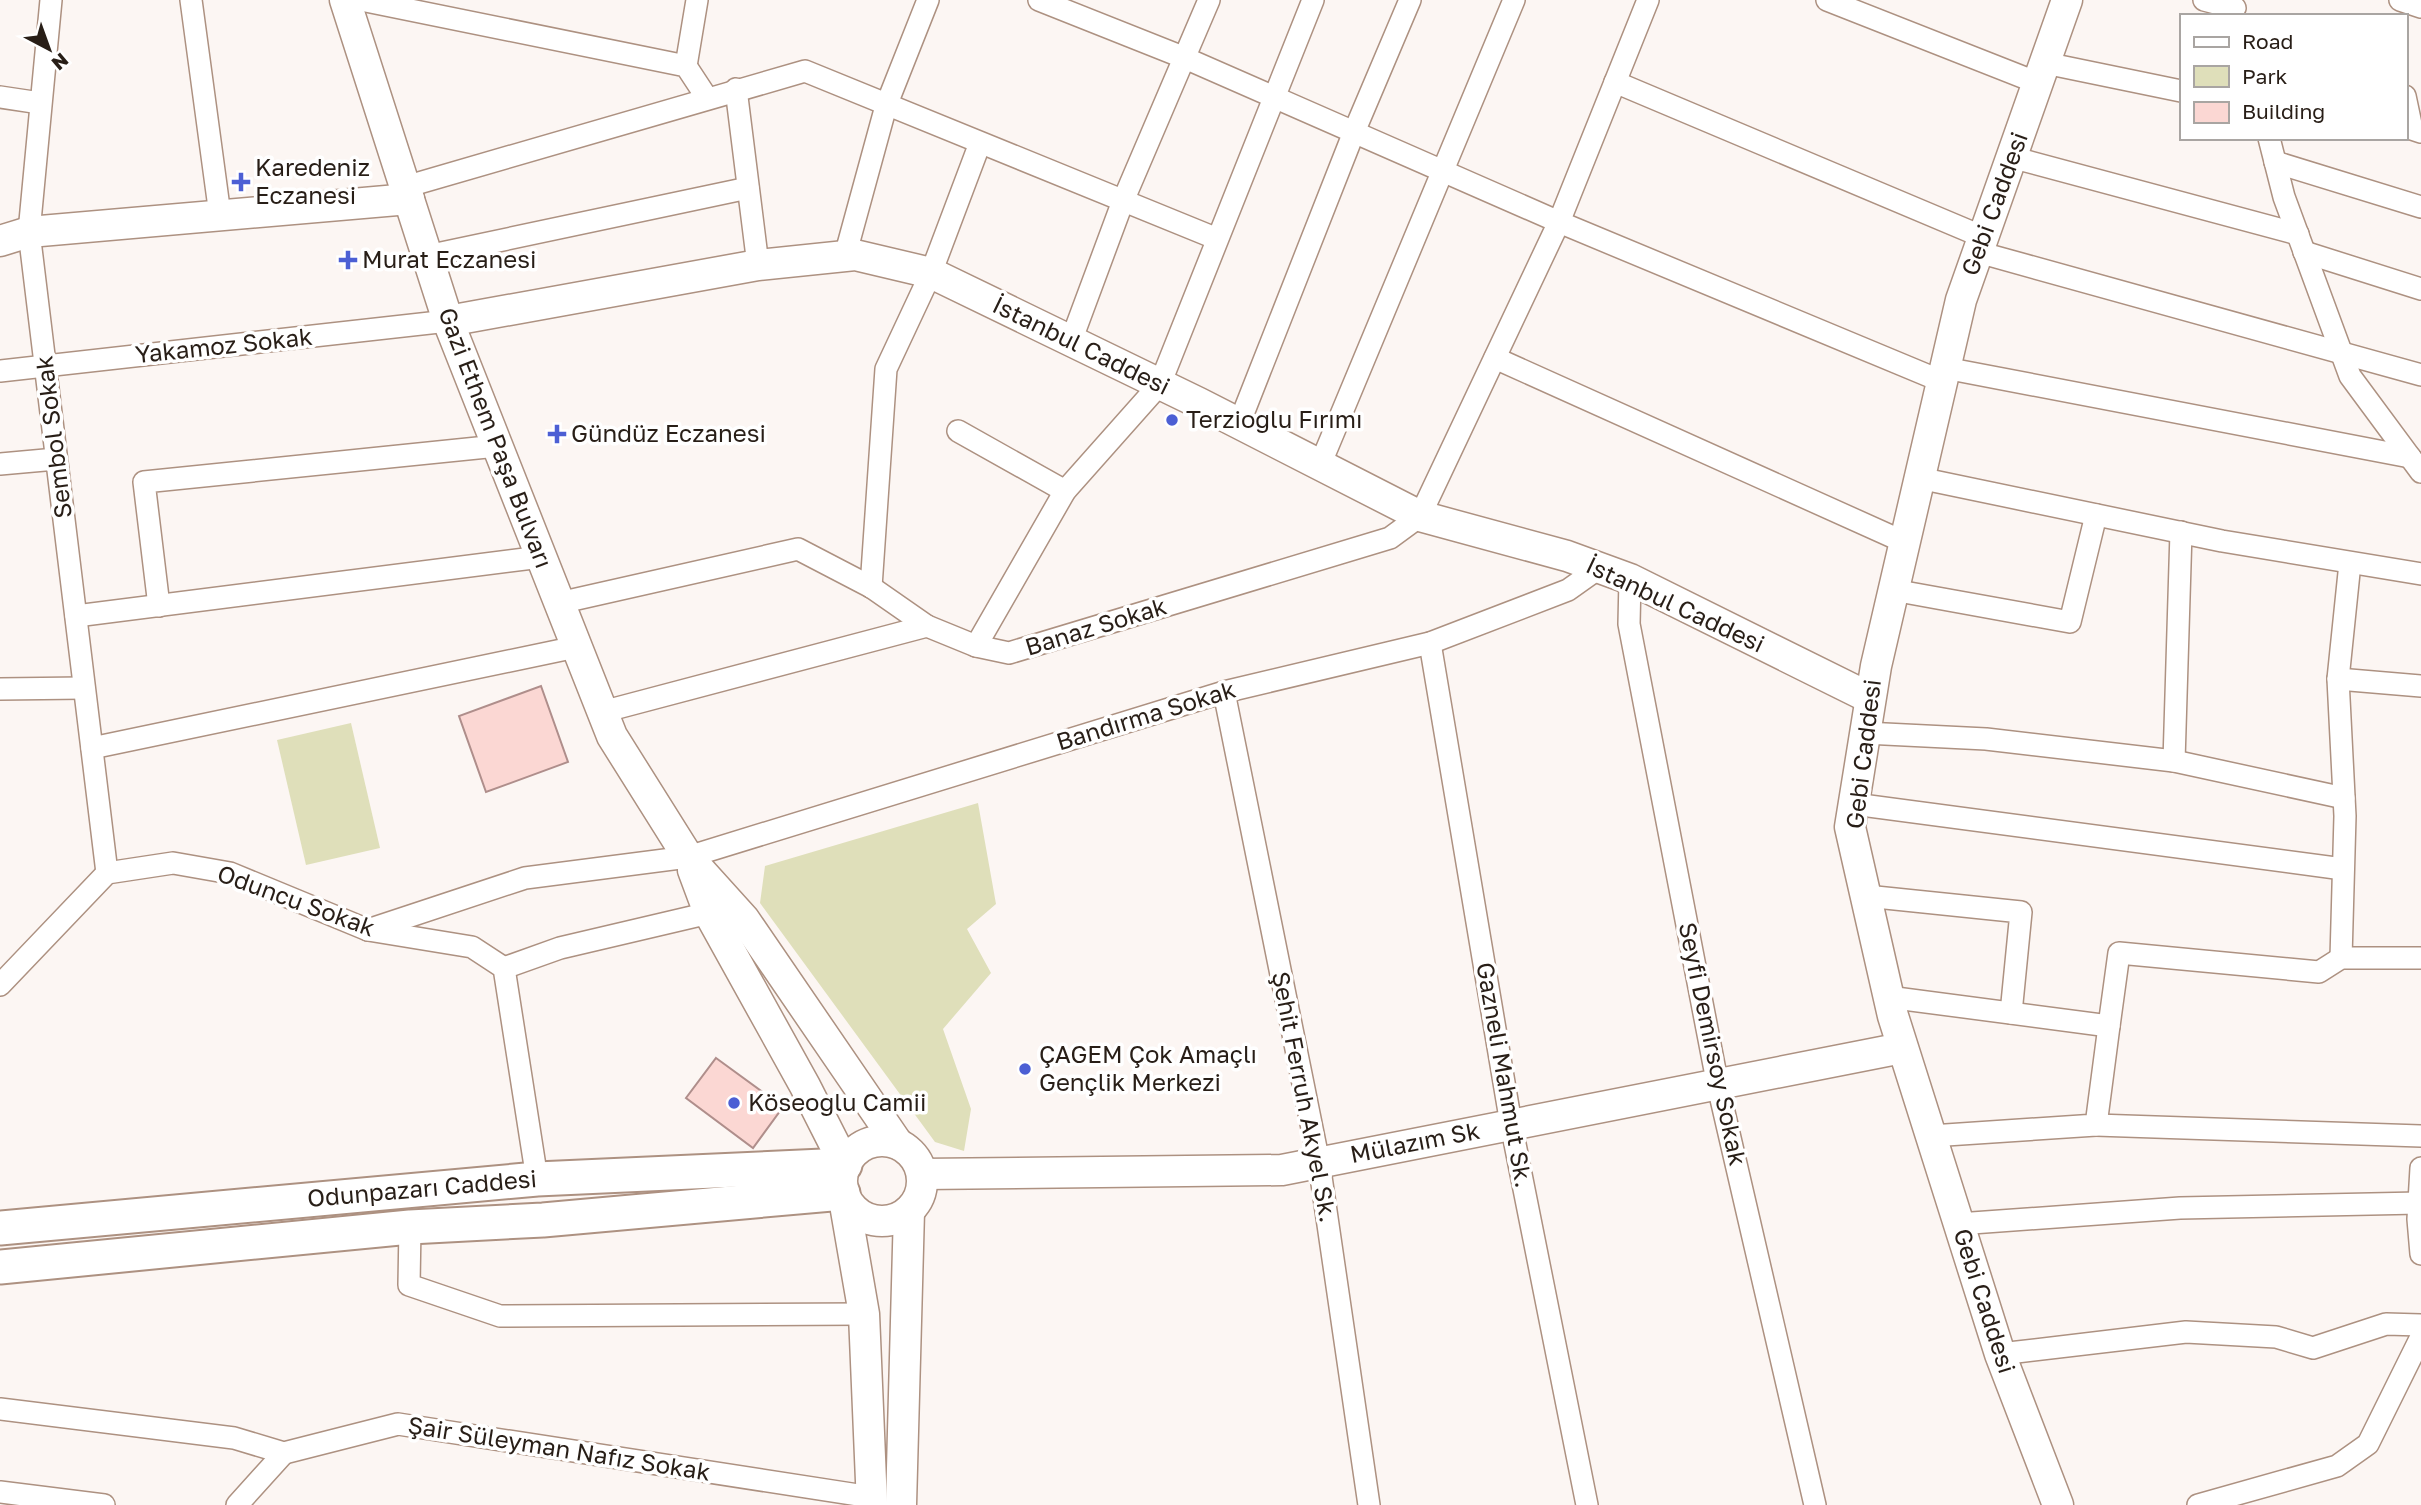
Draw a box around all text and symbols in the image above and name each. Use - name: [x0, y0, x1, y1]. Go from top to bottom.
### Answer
- north arrow: [14, 14, 84, 84]
- legend: [2180, 14, 2407, 140]
- text: Road: [2242, 28, 2293, 54]
- text: N: [47, 49, 73, 76]
- text: Park: [2242, 63, 2288, 89]
- text: Building: [2242, 98, 2325, 124]
- street label: Gebi Caddesi: [1954, 128, 2033, 279]
- place label: Karedeniz Eczanesi: [255, 152, 370, 209]
- marker: Karedeniz Eczanesi: [233, 174, 249, 190]
- place label: Murat Eczanesi: [362, 244, 536, 273]
- marker: Murat Eczanesi: [340, 252, 356, 268]
- street label: İstanbul Caddesi: [988, 289, 1175, 400]
- street label: Gazi Ethem Paşa Bulvarı: [433, 303, 559, 572]
- street label: Yakamoz Sokak: [134, 321, 314, 368]
- street label: Sembol Sokak: [28, 354, 77, 520]
- place label: Terzioğlu Fırımı: [1186, 404, 1362, 433]
- marker: Terzioğlu Fırımı: [1164, 412, 1180, 428]
- place label: Gündüz Eczanesi: [571, 418, 766, 447]
- marker: Gündüz Eczanesi: [549, 426, 565, 442]
- street label: İstanbul Caddesi: [1582, 550, 1769, 658]
- street label: Banaz Sokak: [1021, 590, 1170, 661]
- street label: Bandırma Sokak: [1052, 674, 1239, 756]
- street label: Gebi Caddesi: [1839, 677, 1886, 830]
- street label: Oduncu Sokak: [214, 858, 379, 942]
- street label: Seyfi Demirsoy Sokak: [1674, 919, 1753, 1168]
- street label: Gazneli Mahmut Sk.: [1471, 960, 1540, 1190]
- street label: Şehit Ferruh Akyel Sk.: [1267, 969, 1344, 1225]
- place label: ÇAGEM Çok Amaçlı Gençlik Merkezi: [1039, 1039, 1257, 1096]
- marker: ÇAGEM Çok Amaçlı Gençlik Merkezi: [1017, 1061, 1033, 1077]
- place label: Köseoğlu Camii: [748, 1087, 926, 1116]
- marker: Köseoğlu Camii: [726, 1095, 742, 1111]
- street label: Mülazım Sk: [1348, 1115, 1482, 1168]
- street label: Odunpazarı Caddesi: [306, 1163, 538, 1212]
- street label: Gebi Caddesi: [1948, 1224, 2022, 1377]
- street label: Şair Süleyman Nafız Sokak: [406, 1409, 713, 1486]

